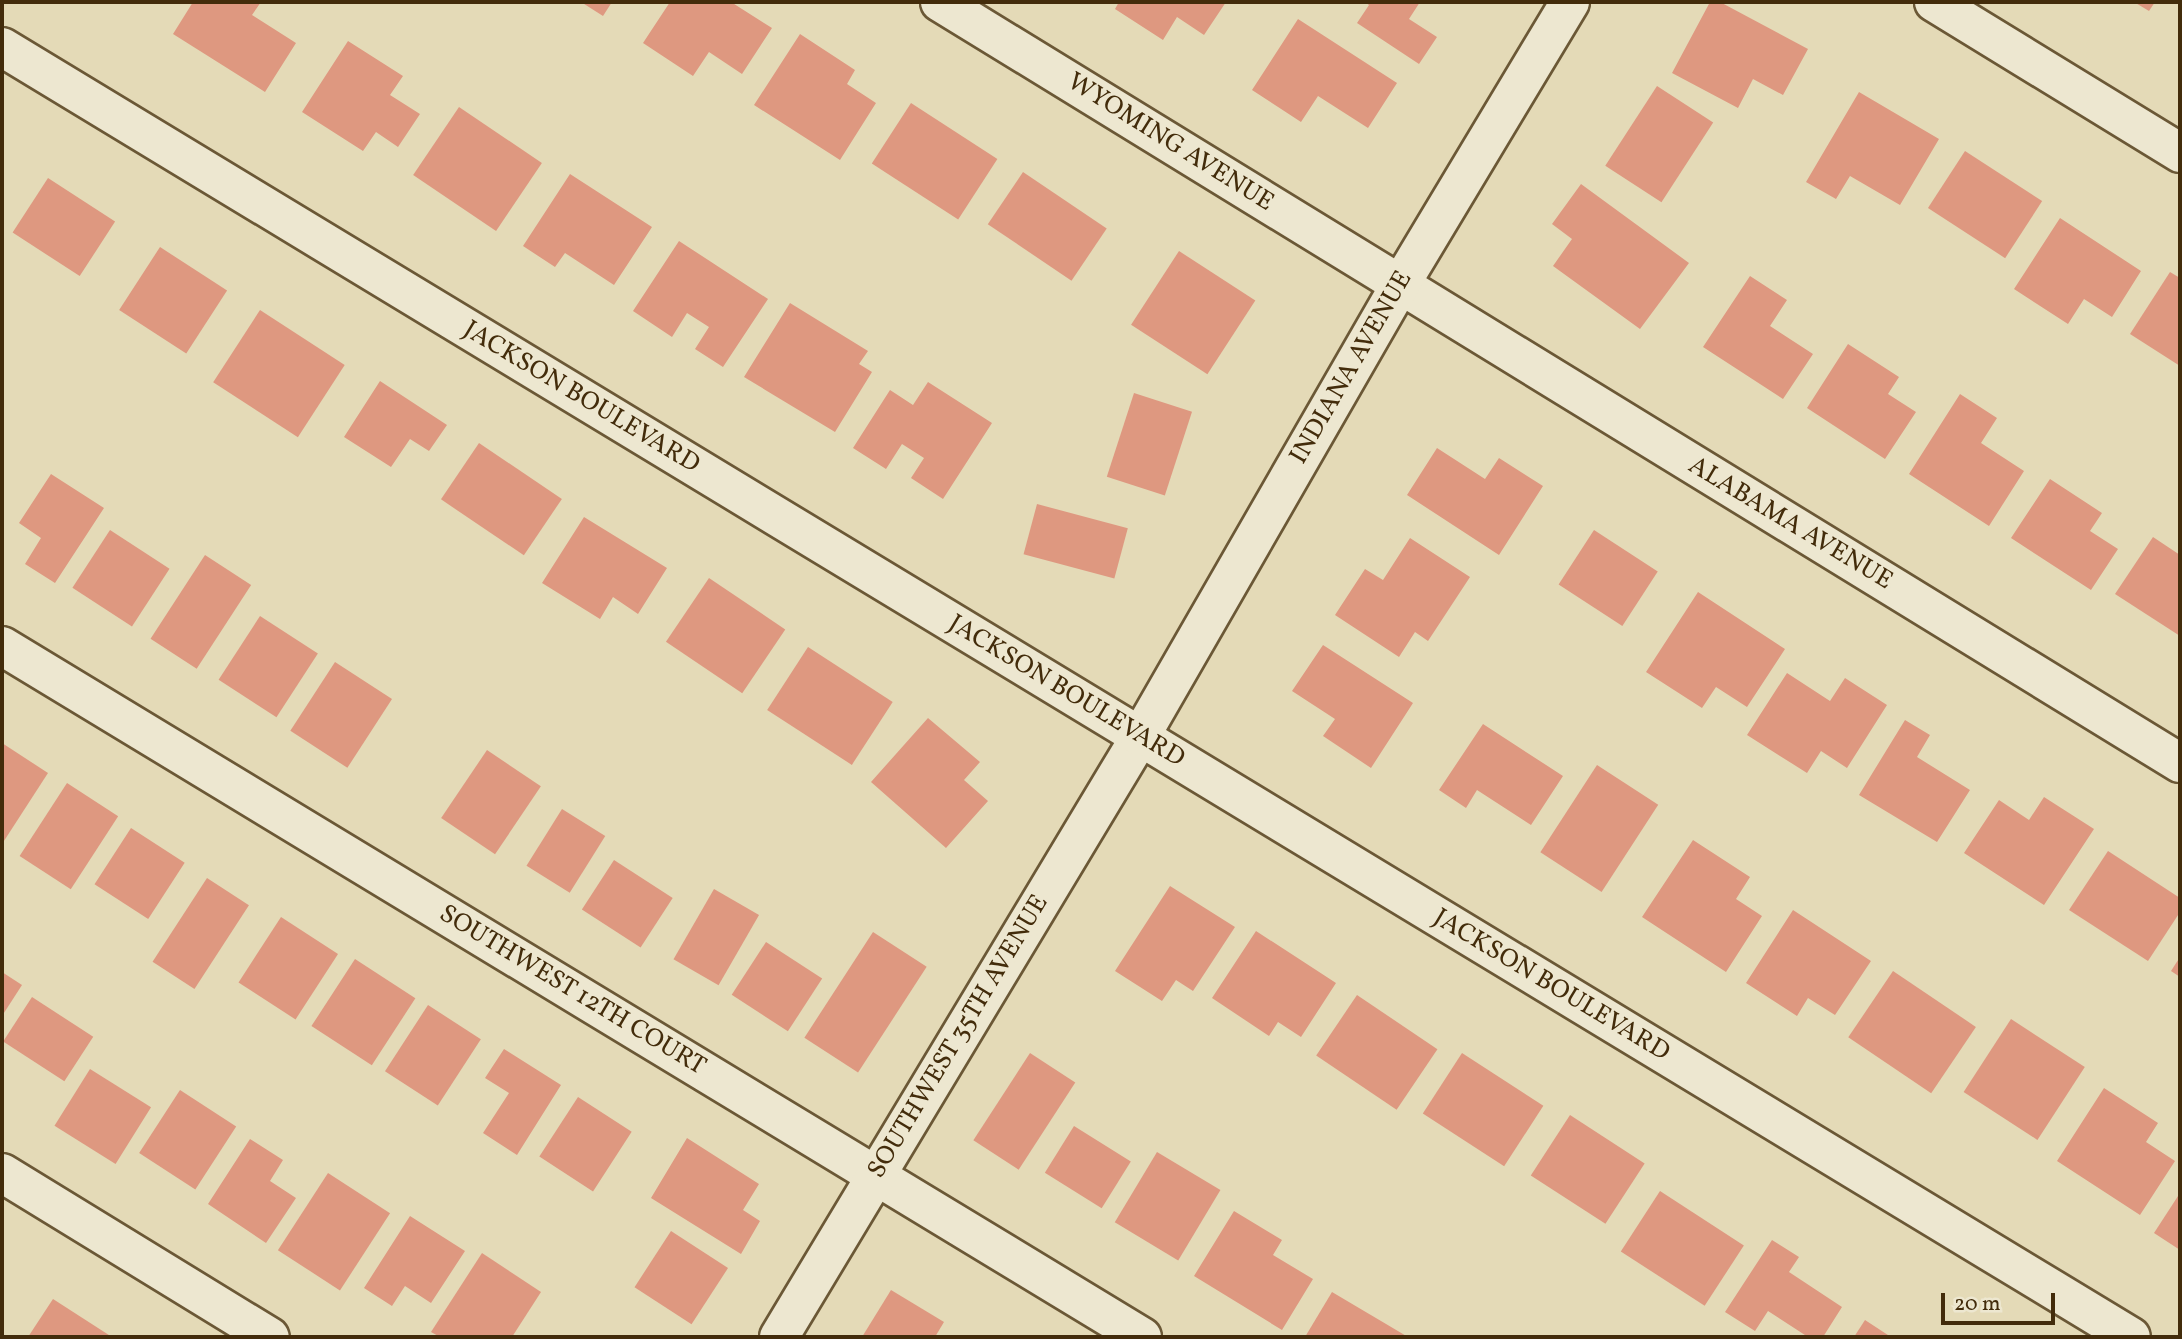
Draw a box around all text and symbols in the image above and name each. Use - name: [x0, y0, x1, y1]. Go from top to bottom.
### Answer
- street label: WYOMING AVENUE: [1061, 67, 1279, 219]
- street label: INDIANA AVENUE: [1284, 266, 1420, 470]
- street label: JACKSON BOULEVARD: [457, 315, 705, 481]
- street label: ALABAMA AVENUE: [1682, 451, 1898, 597]
- street label: JACKSON BOULEVARD: [942, 609, 1190, 775]
- street label: SOUTHWEST 35TH AVENUE: [862, 889, 1056, 1185]
- street label: SOUTHWEST 12TH COURT: [433, 899, 711, 1083]
- street label: JACKSON BOULEVARD: [1427, 903, 1675, 1069]
- scale bar: [1944, 1280, 2058, 1324]
- text: 20 m: [1954, 1290, 2000, 1319]

